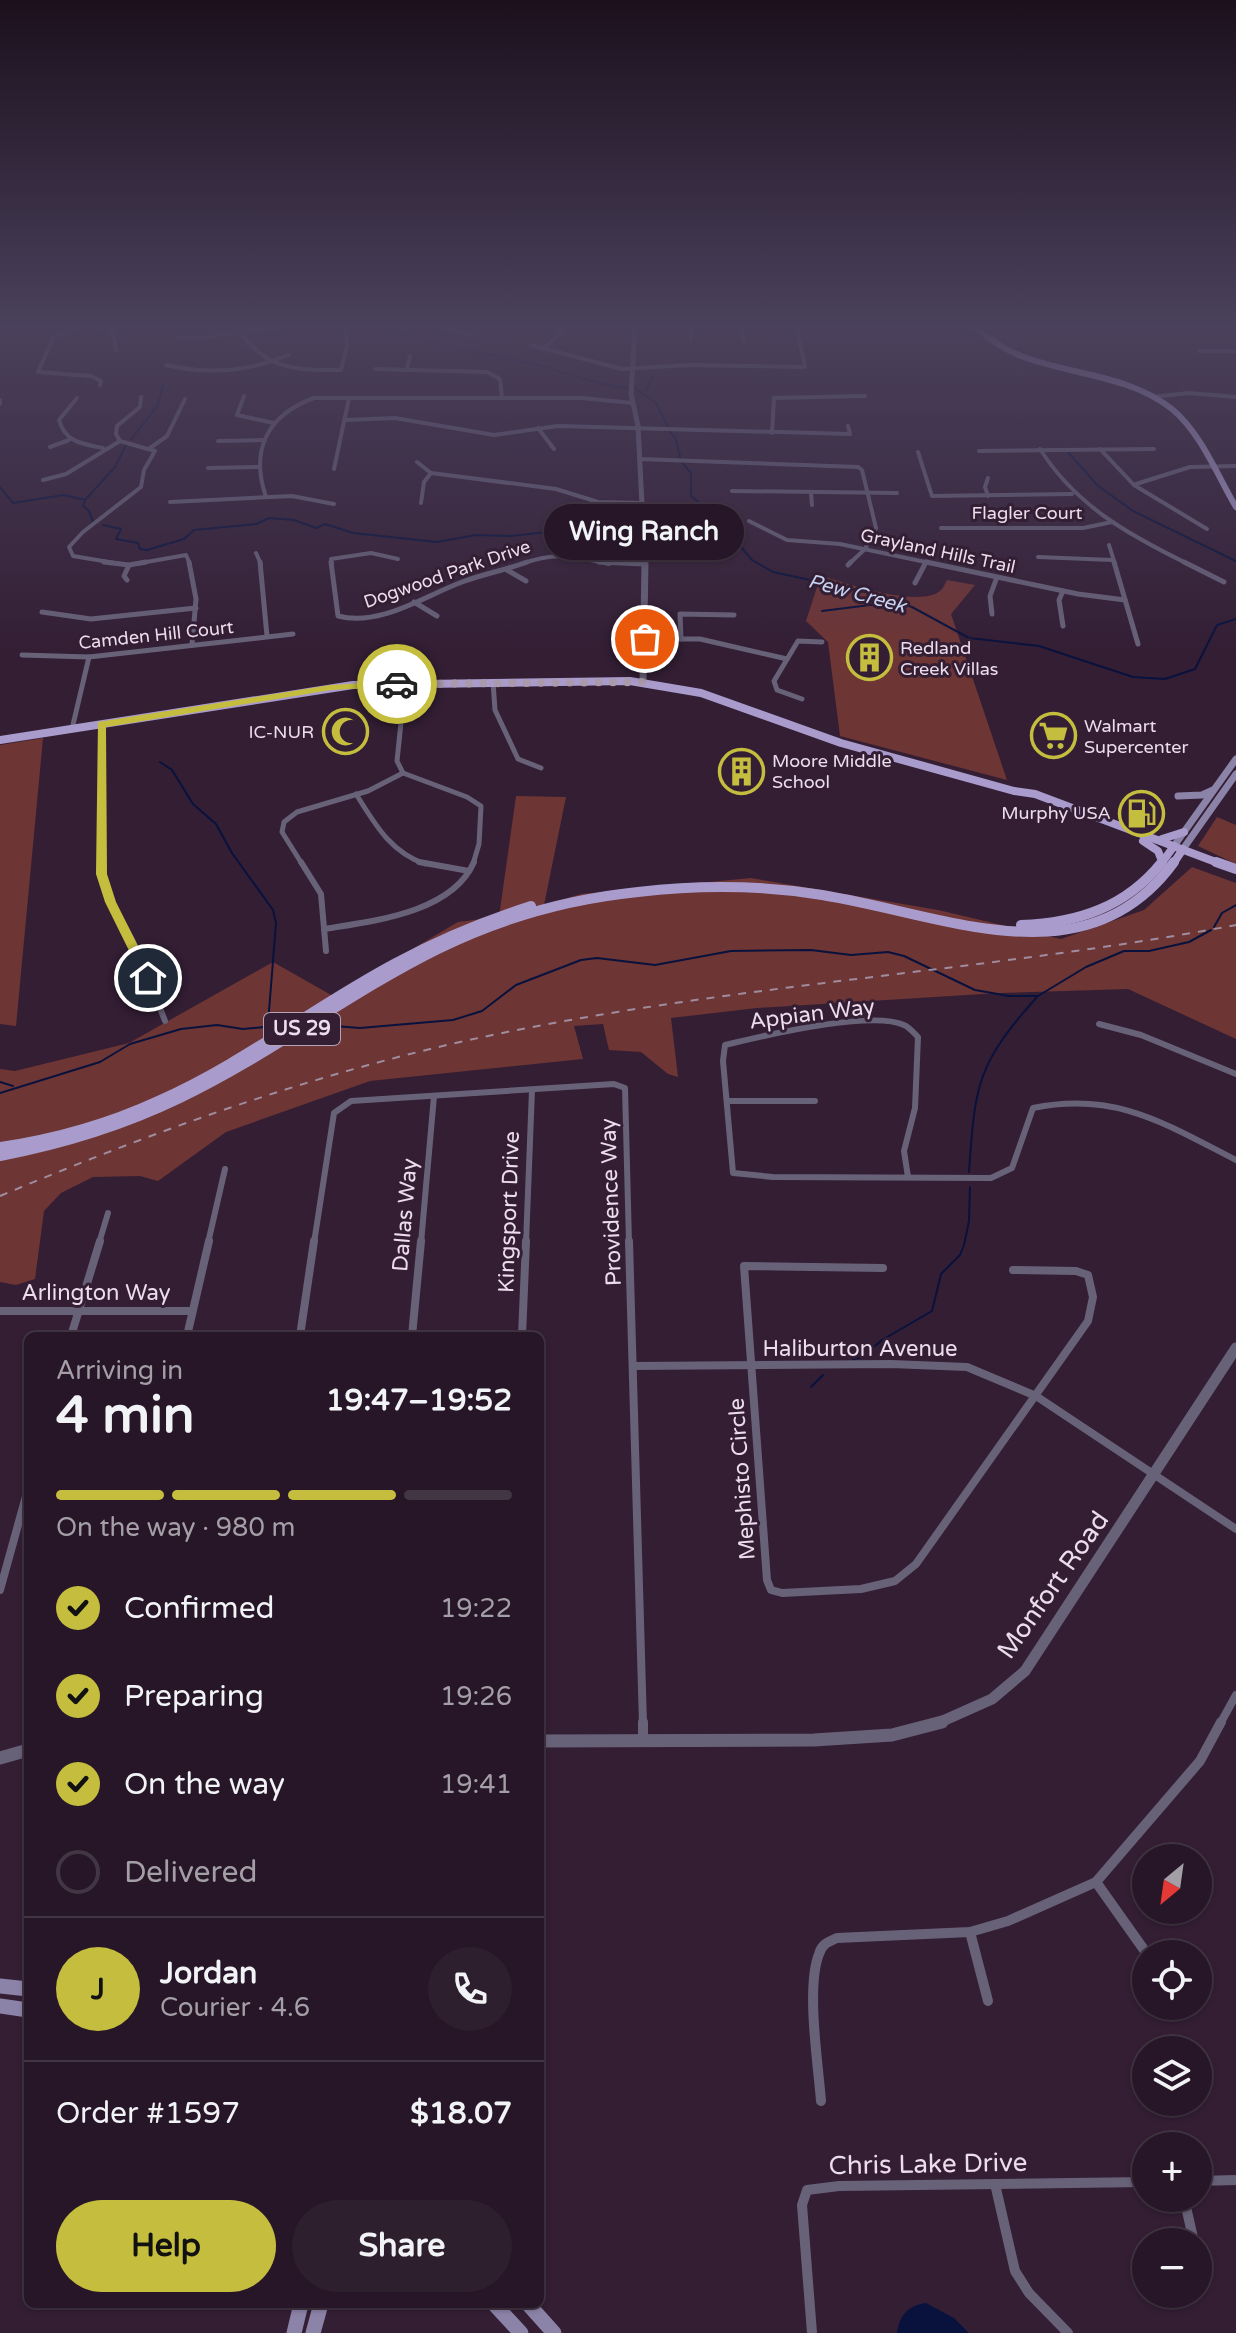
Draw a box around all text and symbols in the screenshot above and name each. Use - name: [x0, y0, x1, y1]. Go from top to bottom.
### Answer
- street label: Flagler Court: [972, 502, 1083, 524]
- callout: Wing Ranch: [545, 503, 745, 559]
- text: Wing Ranch: [569, 516, 719, 547]
- street label: Grayland Hills Trail: [859, 524, 1017, 578]
- street label: Dogwood Park Drive: [361, 535, 533, 613]
- water label: Pew Creek: [806, 569, 910, 619]
- pin: [611, 605, 679, 673]
- street label: Camden Hill Court: [77, 616, 235, 654]
- icon: bag: [623, 617, 667, 661]
- building icon: Redland Creek Villas: [845, 634, 893, 682]
- place label: Redland Creek Villas: [900, 637, 998, 680]
- courier: [357, 644, 437, 724]
- icon: car: [375, 662, 419, 706]
- mosque icon: IC-NUR: [321, 708, 369, 756]
- supermarket icon: Walmart Supercenter: [1029, 712, 1077, 760]
- place label: Walmart Supercenter: [1084, 715, 1188, 758]
- place label: IC-NUR: [248, 721, 314, 743]
- building icon: Moore Middle School: [717, 747, 765, 795]
- place label: Moore Middle School: [772, 750, 892, 793]
- fuel station icon: Murphy USA: [1118, 789, 1166, 837]
- place label: Murphy USA: [1001, 802, 1111, 824]
- pin: [114, 944, 182, 1012]
- icon: home: [126, 956, 170, 1000]
- street label: Appian Way: [748, 993, 876, 1035]
- road number: US 29: [264, 1013, 340, 1045]
- street label: Providence Way: [595, 1117, 627, 1286]
- street label: Kingsport Drive: [493, 1131, 525, 1293]
- street label: Dallas Way: [387, 1157, 423, 1273]
- street label: Arlington Way: [21, 1280, 171, 1306]
- street label: Haliburton Avenue: [762, 1336, 958, 1362]
- text: Arriving in: [56, 1355, 183, 1386]
- text: 19:47–19:52: [326, 1382, 512, 1419]
- text: 4 min: [56, 1384, 195, 1447]
- street label: Mephisto Circle: [723, 1397, 761, 1561]
- street label: Monfort Road: [991, 1505, 1115, 1665]
- text: On the way · 980 m: [56, 1512, 295, 1543]
- icon: check: [56, 1586, 100, 1630]
- text: Confirmed: [124, 1590, 275, 1627]
- text: 19:22: [440, 1593, 512, 1624]
- icon: check: [56, 1674, 100, 1718]
- text: Preparing: [124, 1678, 264, 1715]
- text: 19:26: [440, 1681, 512, 1712]
- icon: check: [56, 1762, 100, 1806]
- text: On the way: [124, 1766, 285, 1803]
- text: 19:41: [440, 1769, 512, 1800]
- north arrow: [1132, 1844, 1212, 1924]
- map controls: [1132, 1844, 1212, 2308]
- text: Delivered: [124, 1854, 258, 1891]
- button: locate: [1132, 1940, 1212, 2020]
- button: phone: [428, 1947, 512, 2031]
- text: Jordan: [160, 1955, 257, 1992]
- text: J: [91, 1971, 105, 2008]
- text: Courier · 4.6: [160, 1992, 310, 2023]
- button: layers: [1132, 2036, 1212, 2116]
- text: Order #1597: [56, 2095, 240, 2132]
- text: $18.07: [410, 2095, 512, 2132]
- button: +: [1132, 2132, 1212, 2212]
- street label: Chris Lake Drive: [828, 2147, 1028, 2181]
- button: Help: [56, 2200, 276, 2292]
- button: Share: [292, 2200, 512, 2292]
- button: −: [1132, 2228, 1212, 2308]

